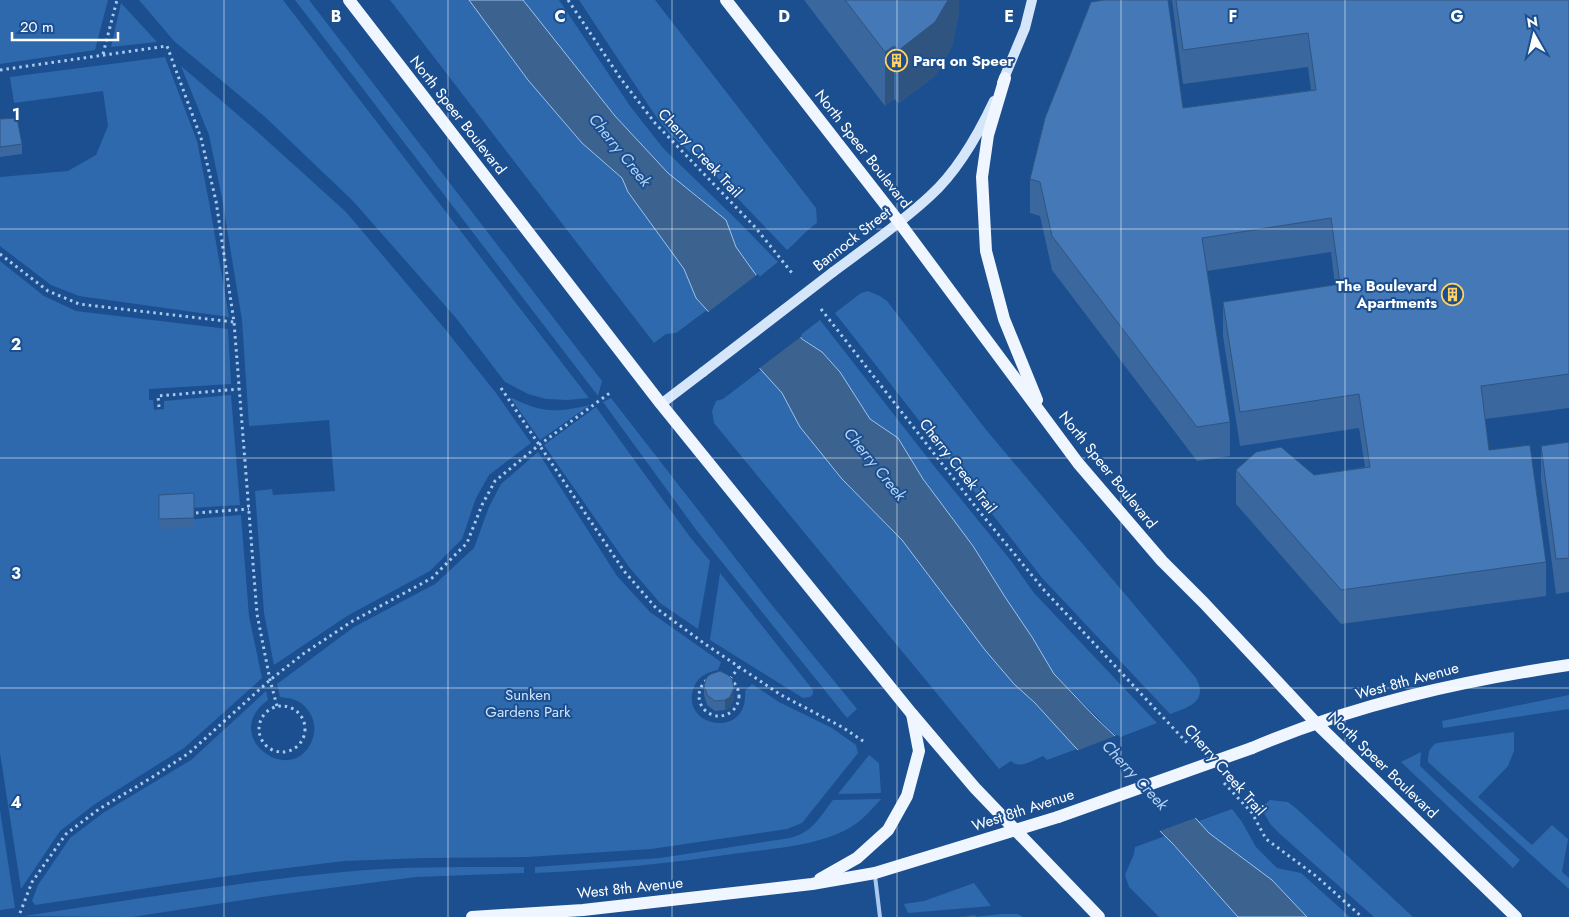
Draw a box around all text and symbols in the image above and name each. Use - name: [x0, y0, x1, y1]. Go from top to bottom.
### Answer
- text: B: [331, 5, 341, 28]
- text: C: [554, 5, 566, 28]
- text: D: [778, 5, 790, 28]
- text: E: [1004, 5, 1014, 28]
- text: F: [1229, 5, 1237, 28]
- text: G: [1450, 5, 1464, 28]
- scale bar: [12, 10, 119, 42]
- north arrow: [1509, 10, 1559, 60]
- text: N: [1525, 11, 1539, 33]
- text: 20 m: [20, 16, 54, 38]
- building icon: Parq on Speer: [885, 49, 909, 73]
- place label: Parq on Speer: [913, 50, 1014, 72]
- street label: North Speer Boulevard: [404, 51, 512, 179]
- street label: North Speer Boulevard: [809, 85, 917, 213]
- text: 1: [12, 103, 20, 126]
- street label: Cherry Creek Trail: [653, 103, 747, 203]
- water label: Cherry Creek: [583, 109, 657, 192]
- street label: Bannock Street: [808, 201, 896, 276]
- place label: The Boulevard Apartments: [1336, 275, 1437, 314]
- building icon: The Boulevard Apartments: [1441, 283, 1465, 307]
- text: 2: [11, 333, 21, 356]
- street label: North Speer Boulevard: [1054, 406, 1162, 534]
- street label: Cherry Creek Trail: [914, 414, 1002, 518]
- water label: Cherry Creek: [838, 423, 912, 506]
- text: 3: [11, 562, 21, 585]
- street label: West 8th Avenue: [1353, 657, 1461, 705]
- park label: Sunken Gardens Park: [485, 684, 571, 723]
- street label: North Speer Boulevard: [1323, 706, 1443, 824]
- street label: Cherry Creek Trail: [1179, 719, 1271, 821]
- water label: Cherry Creek: [1097, 735, 1174, 816]
- street label: West 8th Avenue: [969, 783, 1077, 837]
- text: 4: [10, 791, 22, 814]
- street label: West 8th Avenue: [576, 871, 684, 905]

